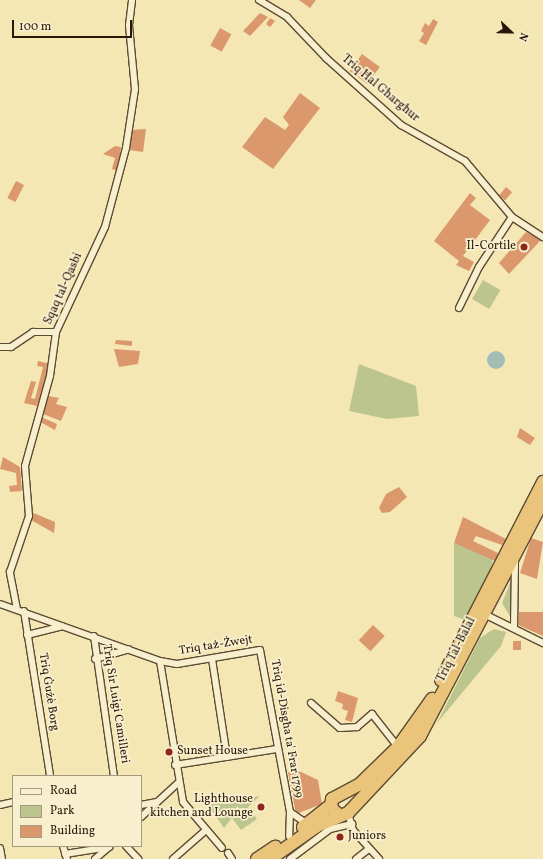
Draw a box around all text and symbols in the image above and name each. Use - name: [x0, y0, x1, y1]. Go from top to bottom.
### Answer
- scale bar: [14, 12, 134, 38]
- north arrow: [491, 12, 531, 52]
- text: 100 m: [19, 19, 51, 35]
- text: N: [514, 30, 531, 43]
- street label: Triq Ħal Għargħur: [338, 52, 422, 126]
- place label: Il-Cortile: [467, 240, 516, 254]
- marker: Il-Cortile: [519, 242, 529, 252]
- street label: Sqaq tal-Qasbi: [42, 251, 86, 327]
- street label: Triq Tal-Balal: [434, 615, 480, 685]
- street label: Triq taż-Żwejt: [178, 633, 254, 659]
- street label: Triq Sir Luigi Camilleri: [98, 643, 132, 765]
- street label: Triq Ġużè Borg: [35, 652, 61, 732]
- street label: Triq id-Disgħa ta' Frar 1799: [267, 659, 305, 799]
- place label: Sunset House: [177, 745, 248, 759]
- marker: Sunset House: [164, 747, 174, 757]
- legend: [12, 775, 142, 847]
- text: Road: [50, 783, 77, 799]
- place label: Lighthouse kitchen and Lounge: [150, 793, 253, 821]
- marker: Lighthouse kitchen and Lounge: [256, 802, 266, 812]
- text: Park: [50, 803, 75, 819]
- text: Building: [50, 823, 95, 839]
- place label: Juniors: [348, 830, 386, 844]
- marker: Juniors: [335, 832, 345, 842]

